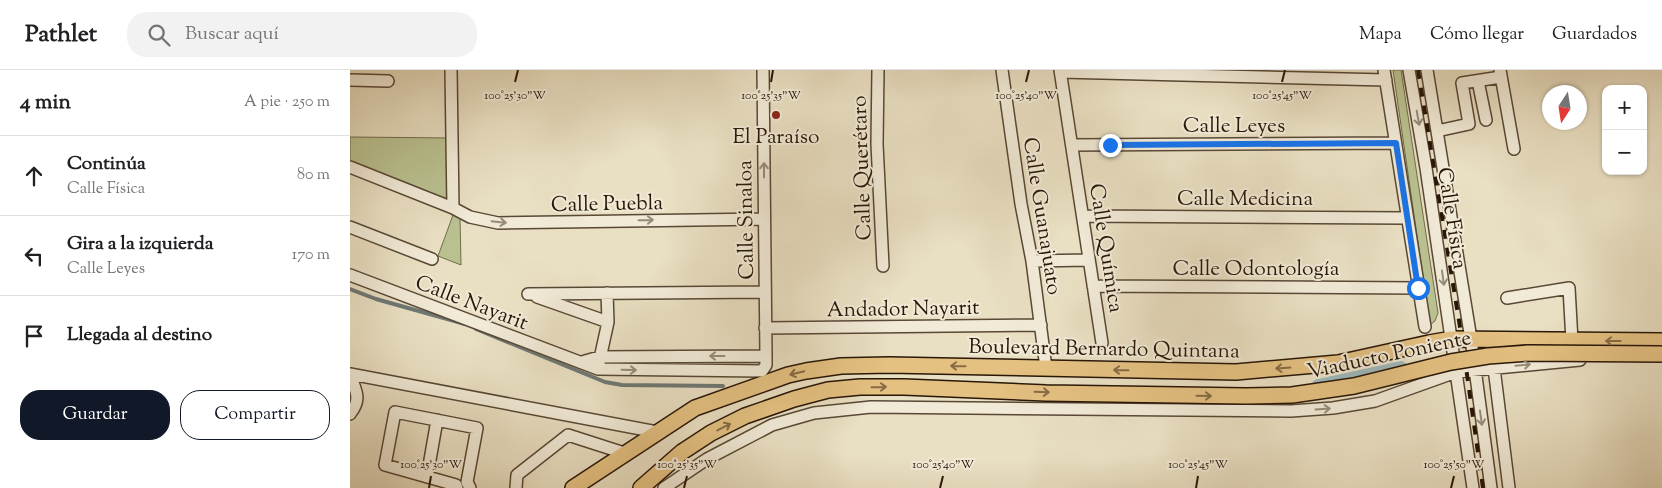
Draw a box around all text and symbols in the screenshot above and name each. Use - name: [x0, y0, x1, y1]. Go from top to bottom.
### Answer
- search box: [127, 12, 477, 57]
- text: Pathlet: [25, 18, 97, 52]
- icon: search: [145, 21, 173, 49]
- text: Buscar aquí: [185, 21, 279, 48]
- text: Mapa: [1359, 22, 1402, 48]
- text: Cómo llegar: [1430, 22, 1524, 48]
- text: Guardados: [1552, 22, 1637, 48]
- north arrow: [1542, 85, 1587, 130]
- map controls: [1602, 85, 1647, 175]
- button: +: [1602, 85, 1647, 130]
- text: 100°25'30"W: [484, 87, 546, 105]
- text: 100°25'35"W: [741, 87, 802, 105]
- text: 100°25'40"W: [995, 87, 1057, 105]
- text: 100°25'45"W: [1252, 87, 1313, 105]
- text: 4 min: [20, 88, 71, 118]
- text: A pie · 250 m: [244, 91, 330, 114]
- street label: Calle Querétaro: [845, 95, 881, 241]
- marker: El Paraíso: [770, 109, 782, 121]
- one-way arrow: [1413, 110, 1423, 126]
- street label: Calle Leyes: [1183, 112, 1285, 142]
- place label: El Paraíso: [732, 123, 820, 153]
- button: −: [1602, 130, 1647, 175]
- route end: [1099, 134, 1122, 157]
- street label: Calle Guanajuato: [1014, 135, 1068, 297]
- text: Continúa: [67, 151, 146, 178]
- street label: Calle Sinaloa: [731, 160, 763, 280]
- icon: ahead: [20, 162, 48, 190]
- one-way arrow: [759, 163, 769, 179]
- text: 80 m: [297, 164, 330, 187]
- street label: Calle Física: [1428, 165, 1474, 272]
- text: Calle Física: [67, 178, 145, 201]
- street label: Calle Química: [1080, 182, 1130, 315]
- street label: Calle Medicina: [1177, 185, 1313, 215]
- street label: Calle Puebla: [551, 189, 664, 221]
- one-way arrow: [637, 216, 653, 225]
- one-way arrow: [490, 218, 506, 227]
- text: Gira a la izquierda: [67, 231, 213, 258]
- icon: left: [20, 242, 48, 270]
- text: 170 m: [292, 244, 330, 267]
- street label: Calle Odontología: [1173, 255, 1340, 285]
- text: Calle Leyes: [67, 258, 145, 281]
- street label: Calle Nayarit: [410, 269, 532, 339]
- one-way arrow: [1438, 270, 1448, 286]
- route start: [1407, 277, 1430, 300]
- street label: Andador Nayarit: [826, 294, 980, 326]
- icon: arrive: [20, 322, 48, 350]
- text: Llegada al destino: [67, 322, 212, 349]
- street label: Viaducto Poniente: [1305, 324, 1474, 388]
- street label: Boulevard Bernardo Quintana: [968, 333, 1240, 367]
- one-way arrow: [1606, 336, 1622, 346]
- one-way arrow: [710, 351, 726, 361]
- one-way arrow: [1514, 360, 1530, 370]
- one-way arrow: [951, 362, 967, 371]
- one-way arrow: [1276, 364, 1292, 373]
- one-way arrow: [621, 365, 637, 374]
- one-way arrow: [1113, 365, 1130, 375]
- one-way arrow: [789, 369, 805, 378]
- one-way arrow: [871, 382, 887, 392]
- one-way arrow: [1034, 388, 1050, 397]
- button: Guardar: [20, 390, 170, 440]
- button: Compartir: [180, 390, 330, 440]
- one-way arrow: [1196, 391, 1212, 400]
- one-way arrow: [1315, 404, 1331, 413]
- one-way arrow: [1476, 410, 1486, 426]
- one-way arrow: [716, 422, 731, 431]
- text: 100°25'30"W: [400, 456, 462, 474]
- text: 100°25'35"W: [657, 456, 718, 474]
- text: 100°25'40"W: [912, 456, 974, 474]
- text: 100°25'45"W: [1168, 456, 1229, 474]
- text: 100°25'50"W: [1424, 456, 1485, 474]

